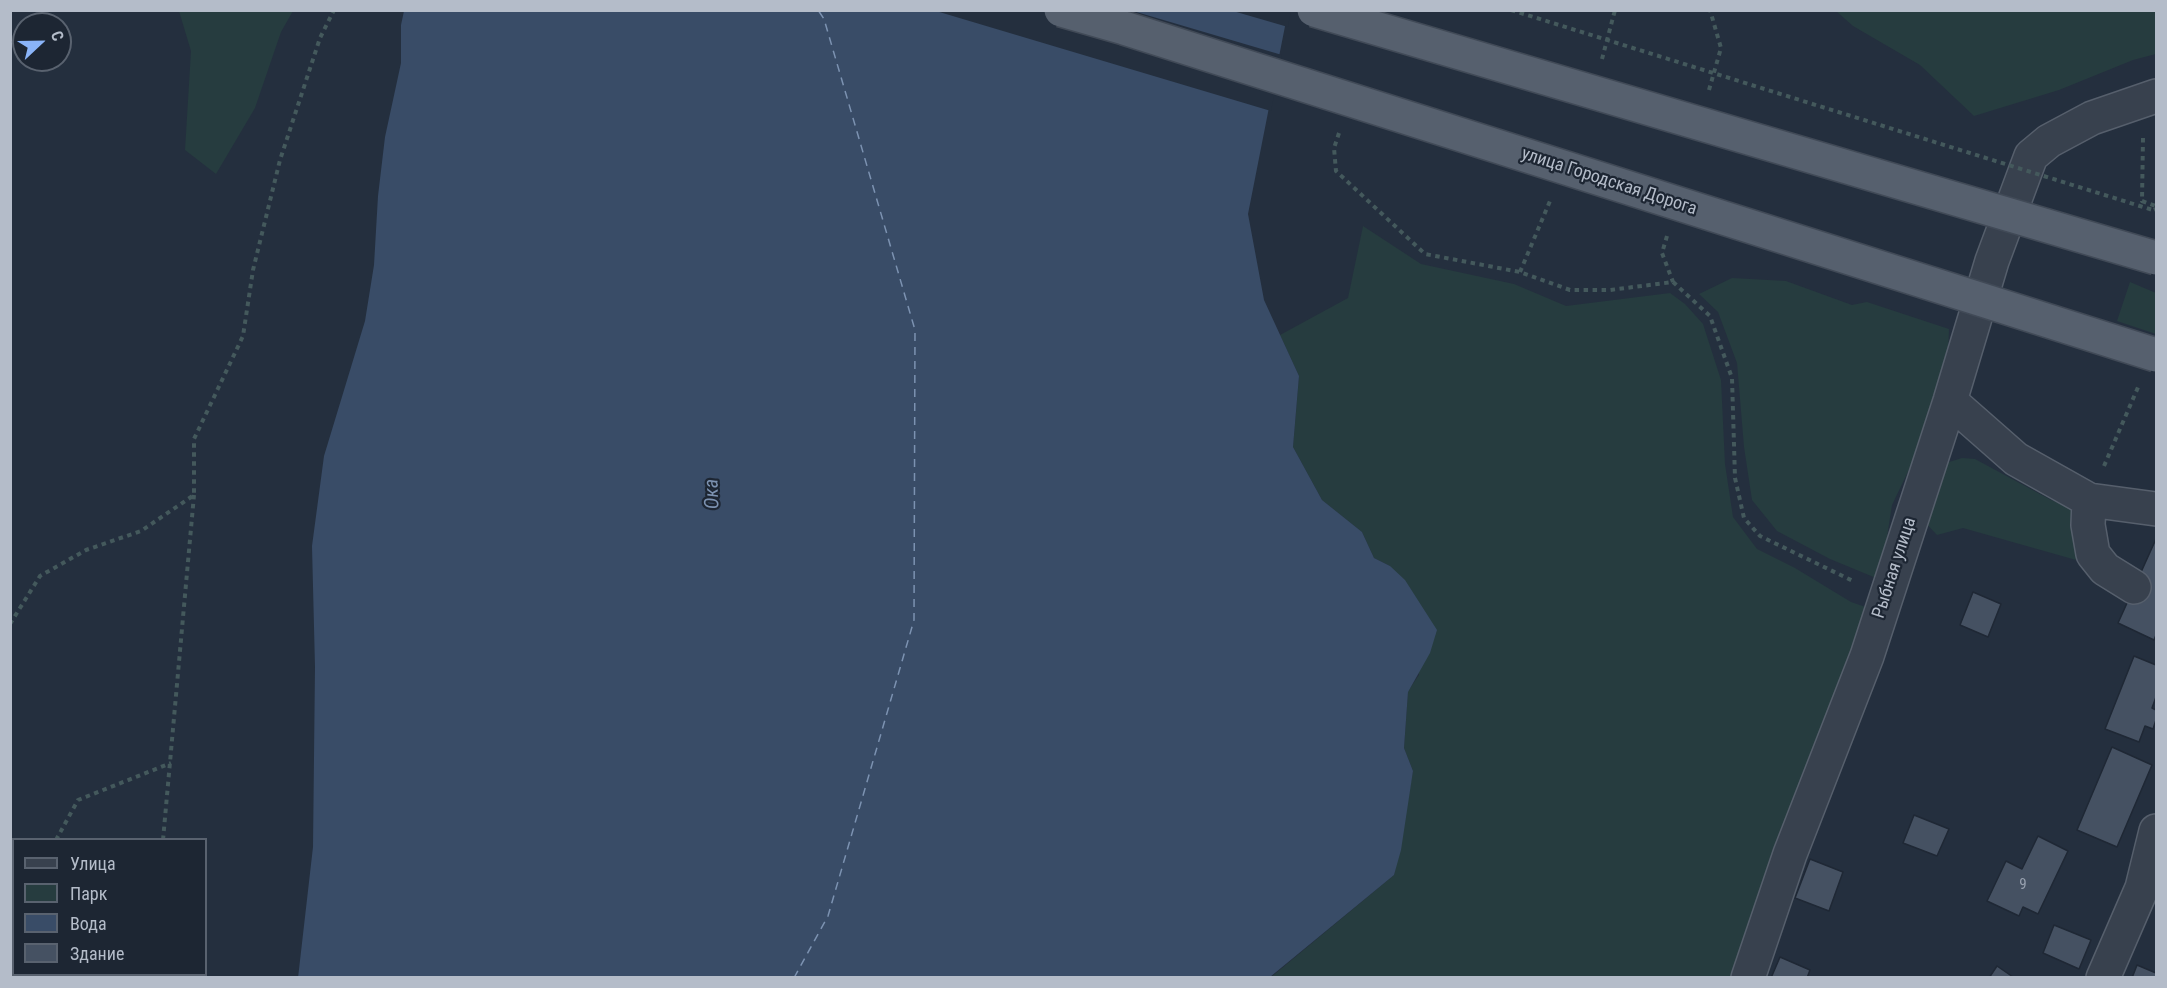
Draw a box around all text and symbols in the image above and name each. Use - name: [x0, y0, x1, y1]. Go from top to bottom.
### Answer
- north arrow: [12, 12, 72, 72]
- text: С: [47, 28, 68, 44]
- street label: улица Городская Дорога: [1518, 143, 1700, 221]
- water label: Ока: [700, 478, 726, 510]
- street label: Рыбная улица: [1869, 515, 1921, 621]
- legend: [12, 838, 207, 976]
- text: Улица: [70, 853, 116, 874]
- house number: 9: [2019, 876, 2027, 894]
- text: Парк: [70, 883, 107, 904]
- text: Вода: [70, 913, 107, 934]
- text: Здание: [70, 943, 124, 964]

